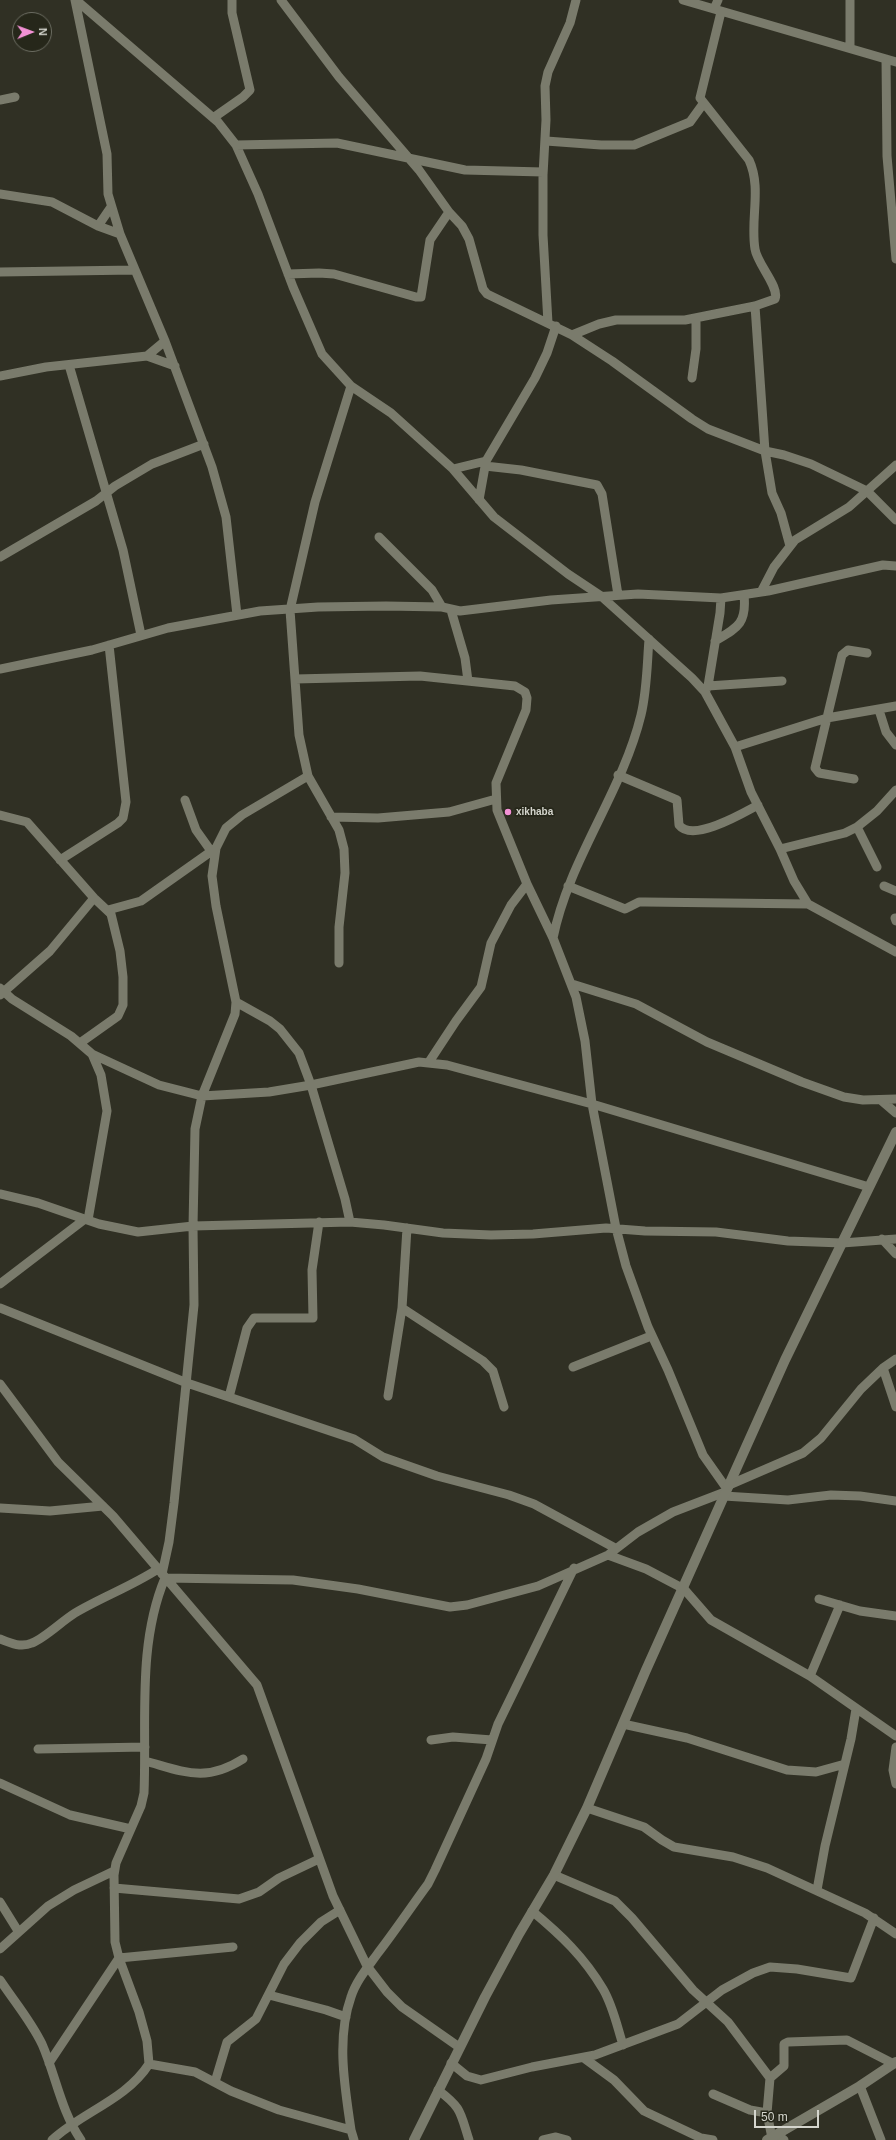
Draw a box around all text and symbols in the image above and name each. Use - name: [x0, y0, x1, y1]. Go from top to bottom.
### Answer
- north arrow: [12, 12, 52, 52]
- text: N: [37, 28, 49, 36]
- place label: xikhaba: [516, 806, 553, 818]
- marker: xikhaba: [503, 807, 513, 817]
- scale bar: [756, 2102, 821, 2128]
- text: 50 m: [761, 2110, 788, 2124]

